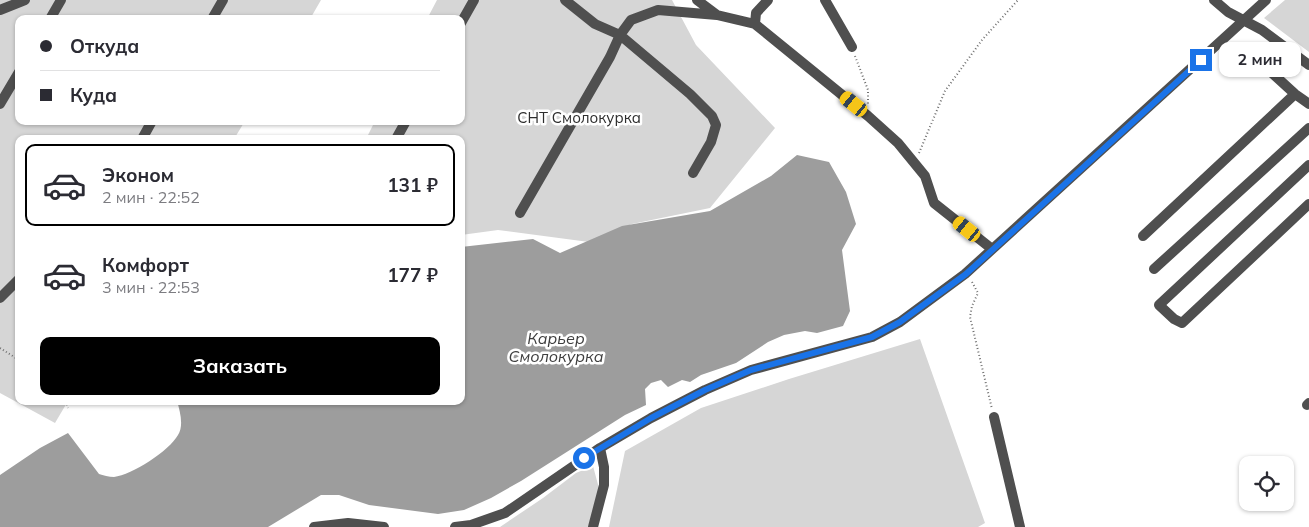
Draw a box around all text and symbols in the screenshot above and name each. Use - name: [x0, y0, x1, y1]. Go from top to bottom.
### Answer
- text: Откуда: [70, 34, 139, 58]
- callout: 2 мин: [1218, 42, 1301, 78]
- route end: [1190, 49, 1212, 71]
- text: 2 мин: [1238, 49, 1282, 69]
- text: Куда: [70, 83, 117, 107]
- car: [837, 89, 870, 119]
- park label: СНТ Смолокурка: [517, 108, 641, 127]
- icon: car: [42, 163, 87, 208]
- text: Эконом: [102, 163, 174, 187]
- text: 131 ₽: [387, 173, 438, 197]
- text: 2 мин · 22:52: [102, 187, 200, 207]
- car: [950, 214, 983, 244]
- icon: car: [42, 253, 87, 298]
- text: Комфорт: [102, 253, 189, 277]
- text: 177 ₽: [387, 263, 438, 287]
- text: 3 мин · 22:53: [102, 277, 200, 297]
- water label: Карьер Смолокурка: [509, 328, 604, 366]
- button: Заказать: [40, 337, 440, 395]
- route start: [573, 447, 595, 469]
- map controls: [1239, 456, 1294, 511]
- button: locate: [1239, 456, 1294, 511]

